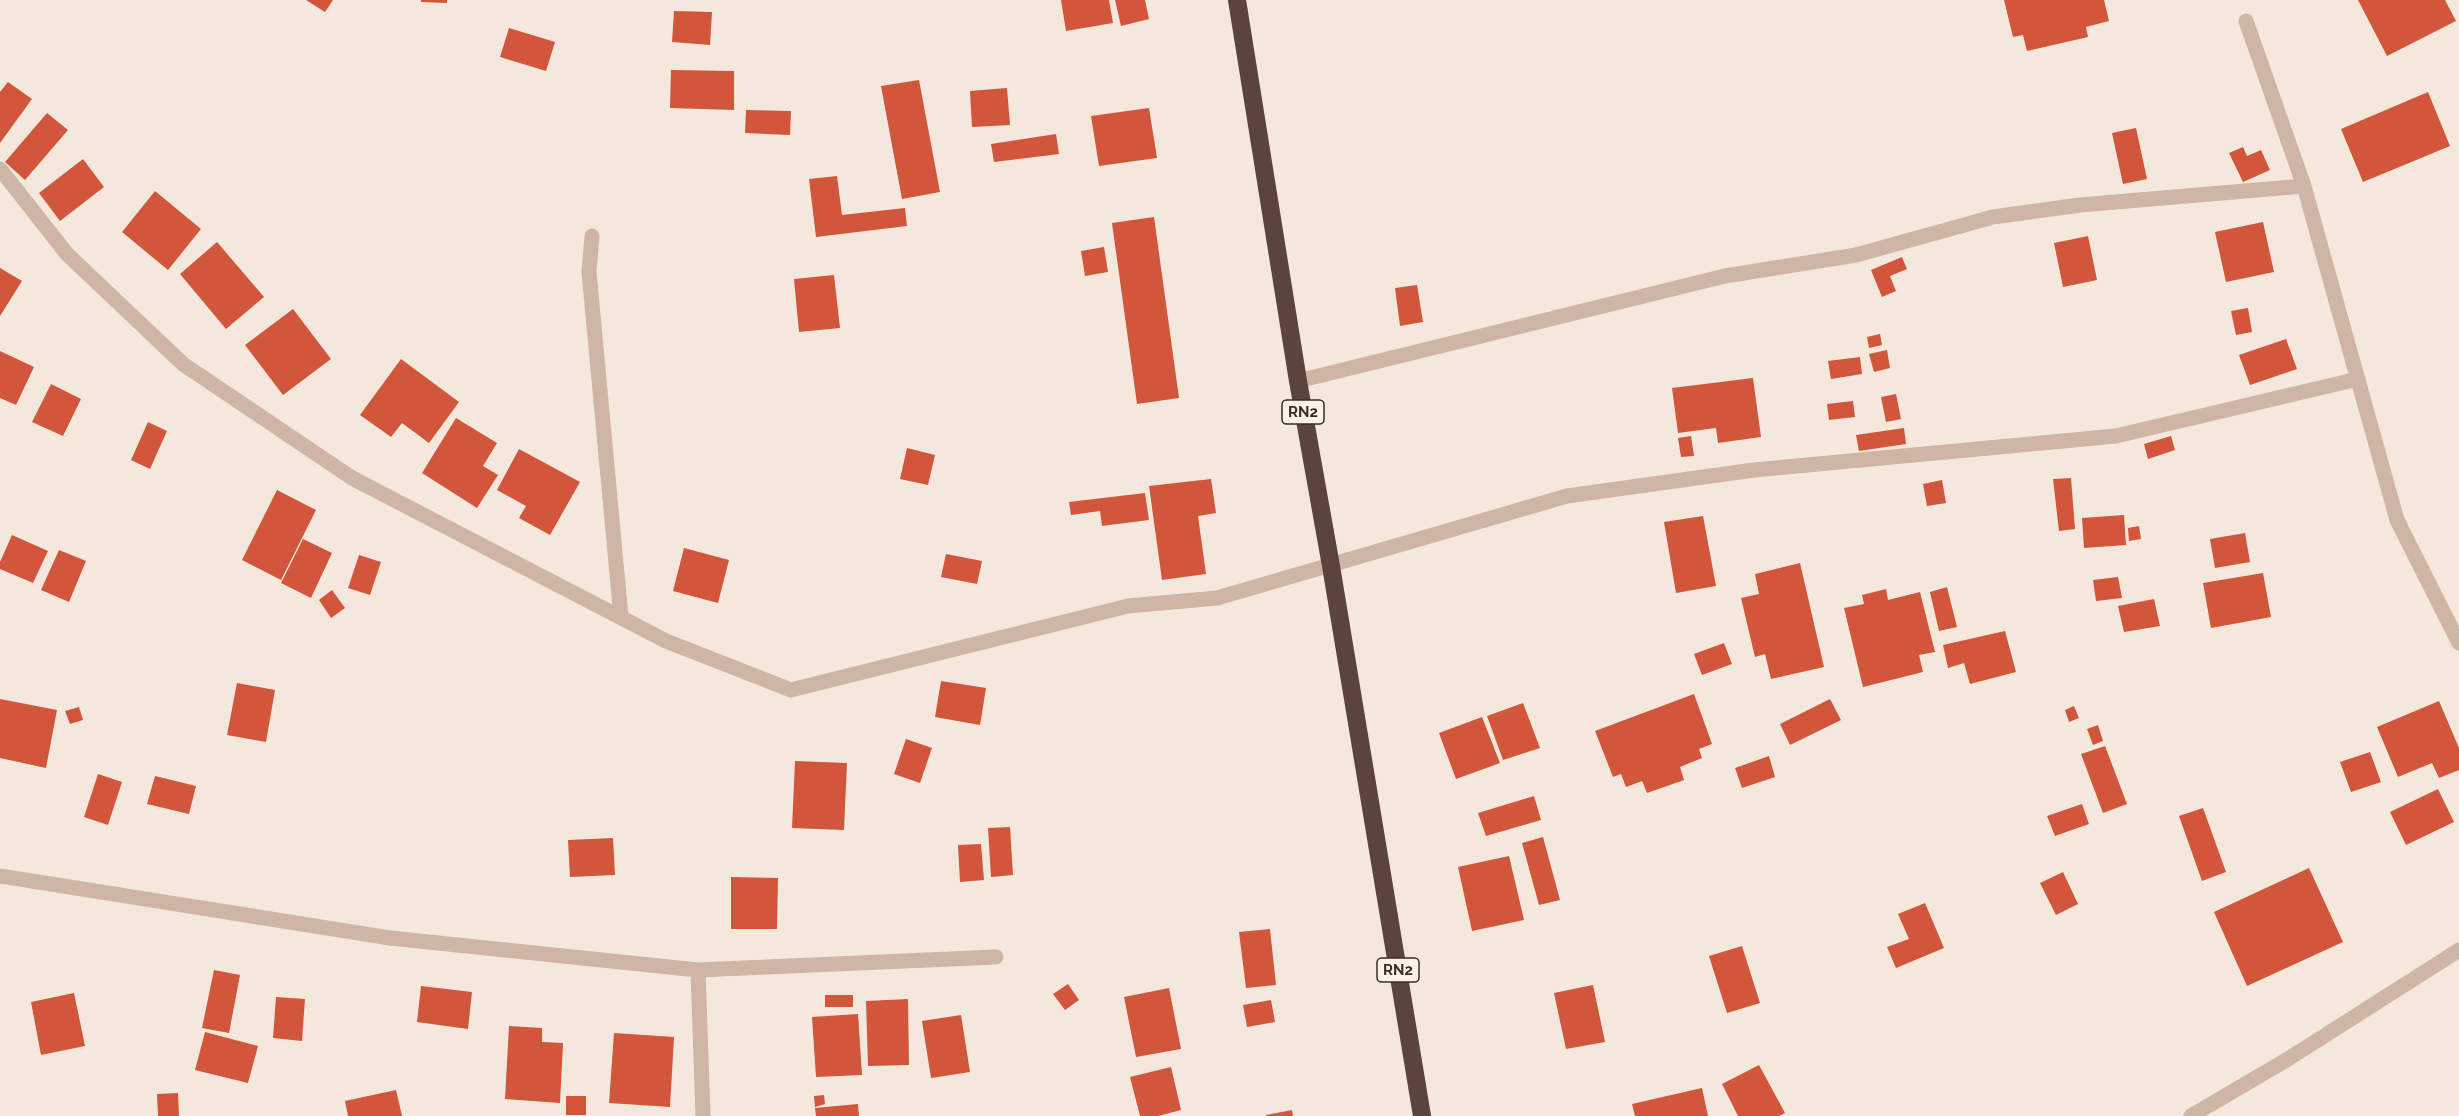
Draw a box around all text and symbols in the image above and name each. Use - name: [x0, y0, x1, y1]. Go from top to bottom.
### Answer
- road number: RN2: [1282, 400, 1324, 424]
- road number: RN2: [1377, 958, 1419, 982]

